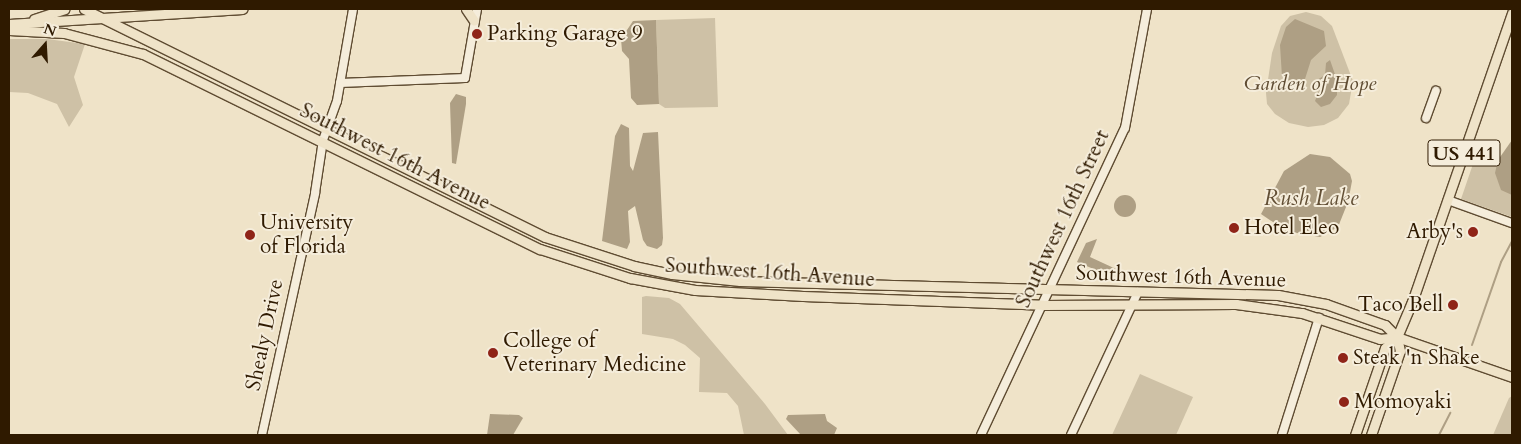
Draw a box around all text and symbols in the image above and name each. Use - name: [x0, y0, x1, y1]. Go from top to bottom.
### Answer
- text: N: [41, 19, 59, 41]
- north arrow: [20, 20, 70, 70]
- place label: Parking Garage 9: [487, 21, 643, 47]
- marker: Parking Garage 9: [471, 28, 483, 40]
- park label: Garden of Hope: [1244, 71, 1376, 97]
- street label: Southwest 16th Avenue: [295, 98, 495, 216]
- street label: Southwest 16th Street: [1011, 126, 1115, 312]
- road number: US 441: [1426, 136, 1502, 170]
- water label: Rush Lake: [1264, 186, 1358, 212]
- place label: University of Florida: [260, 210, 353, 260]
- place label: Hotel Eleo: [1244, 215, 1339, 241]
- place label: Arby's: [1406, 219, 1463, 245]
- marker: Hotel Eleo: [1228, 222, 1240, 234]
- marker: Arby's: [1467, 226, 1479, 238]
- marker: University of Florida: [244, 229, 256, 241]
- street label: Southwest 16th Avenue: [664, 253, 876, 293]
- street label: Southwest 16th Avenue: [1075, 261, 1287, 293]
- street label: Shealy Drive: [241, 277, 289, 393]
- place label: Taco Bell: [1357, 292, 1443, 318]
- marker: Taco Bell: [1447, 299, 1459, 311]
- place label: College of Veterinary Medicine: [503, 328, 686, 378]
- place label: Steak 'n Shake: [1353, 345, 1480, 371]
- marker: College of Veterinary Medicine: [487, 347, 499, 359]
- marker: Steak 'n Shake: [1337, 352, 1349, 364]
- place label: Momoyaki: [1354, 389, 1452, 415]
- marker: Momoyaki: [1338, 396, 1350, 408]

